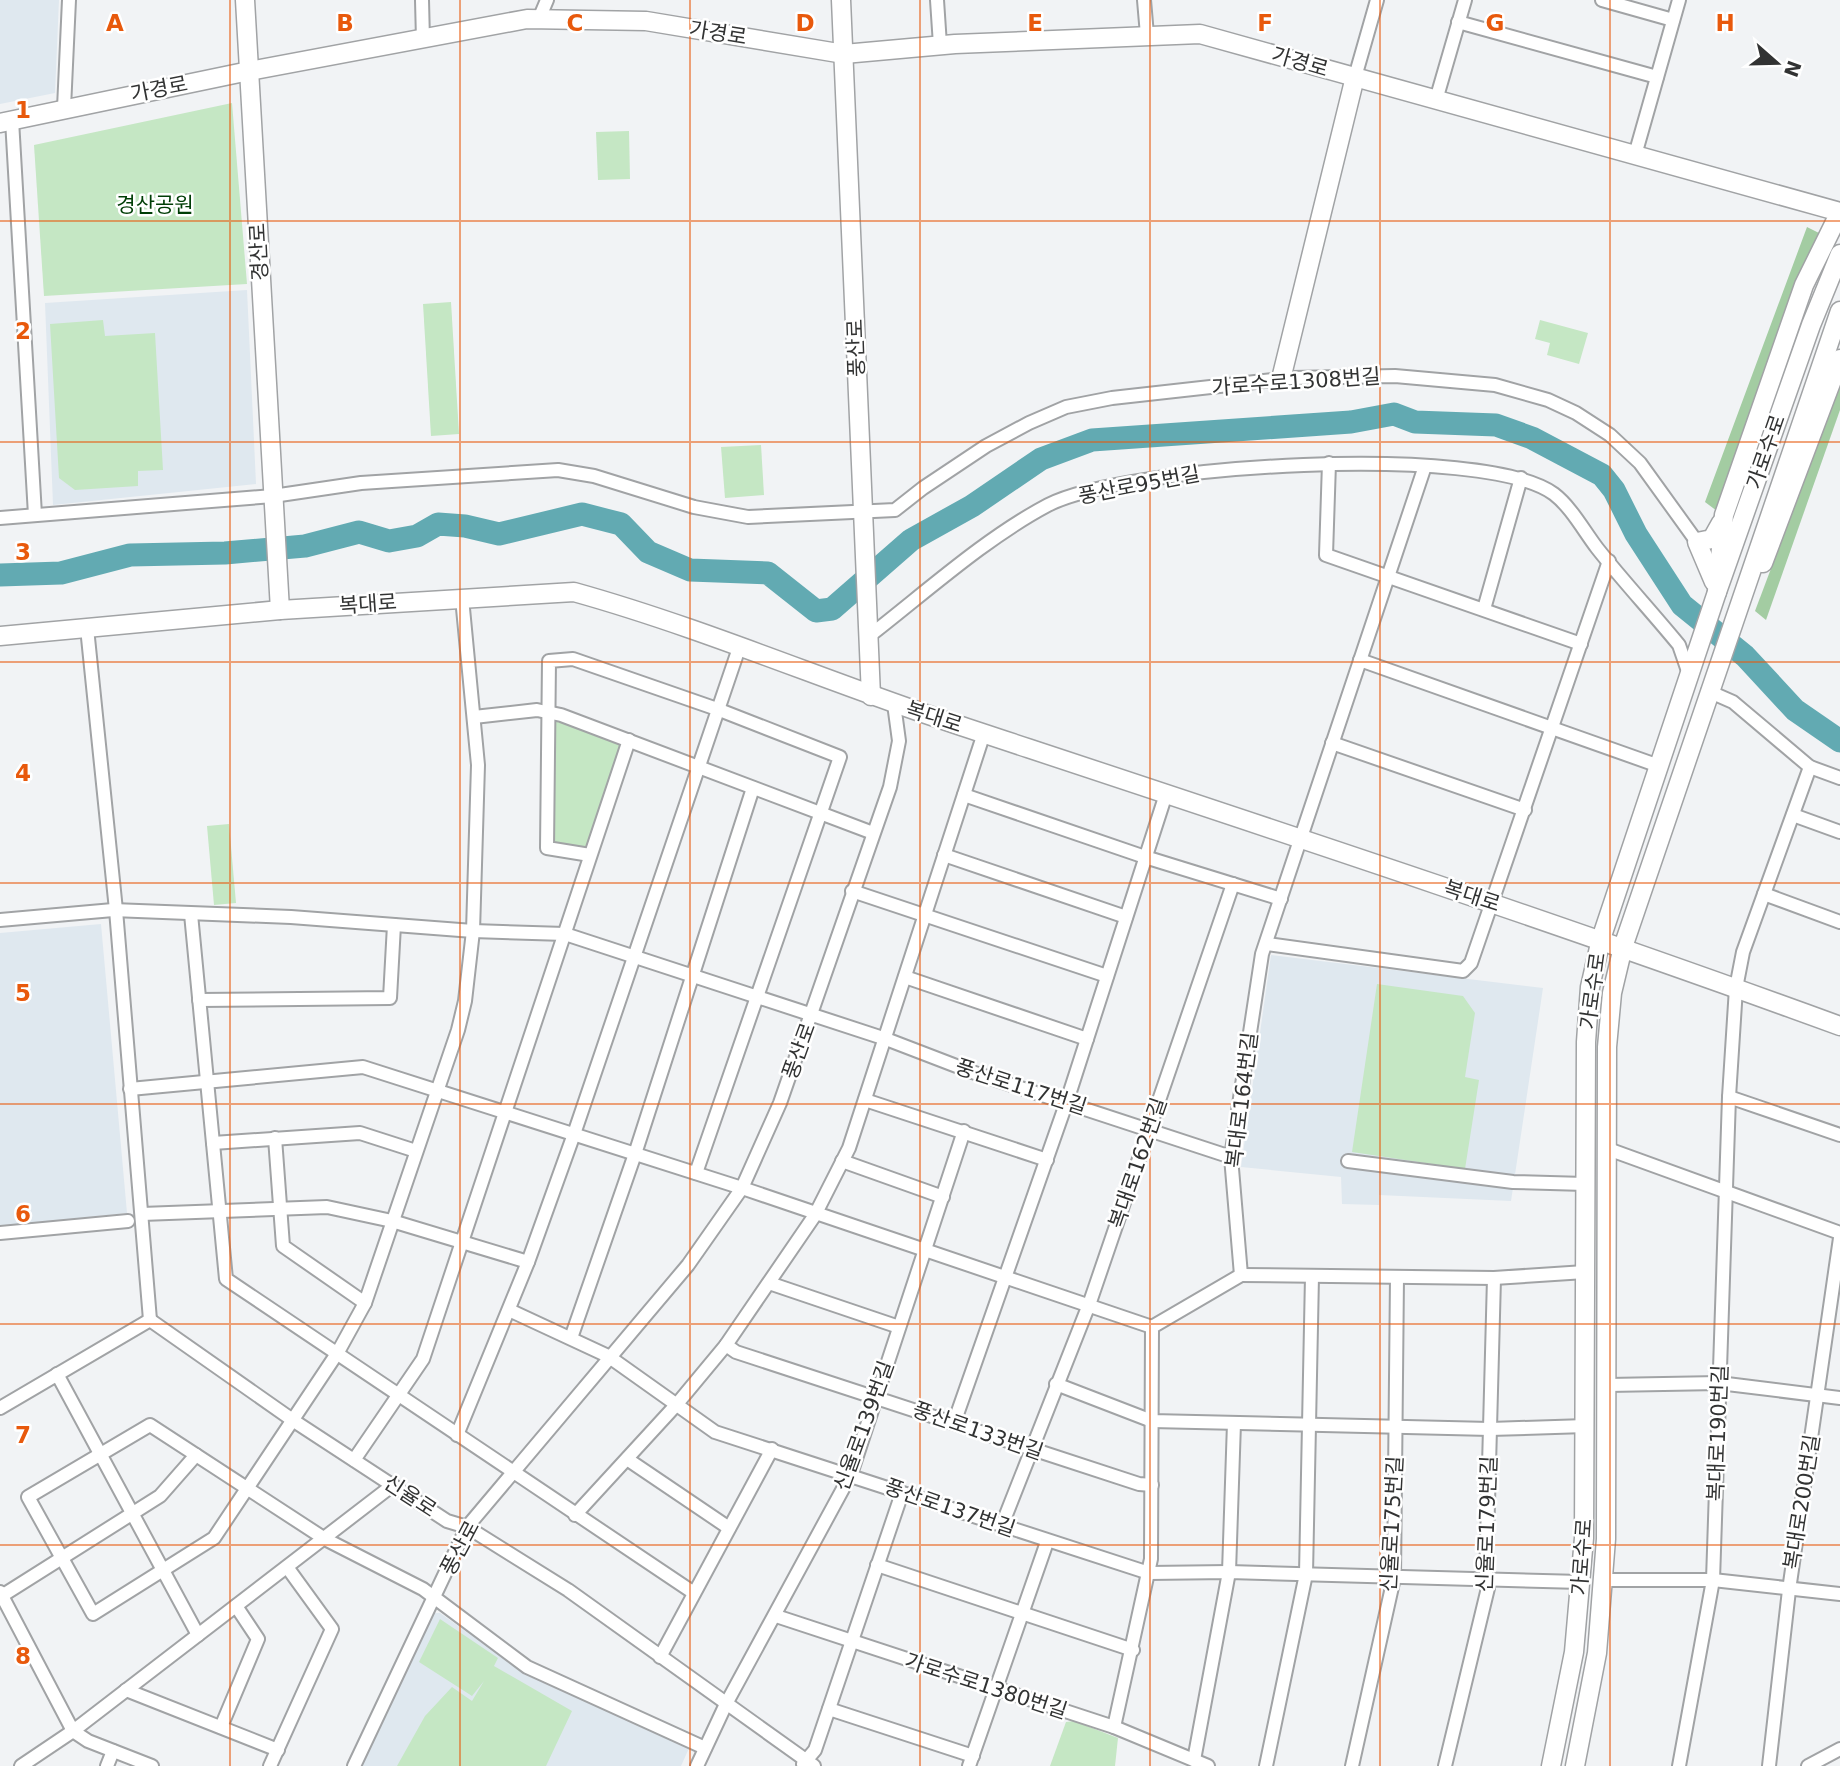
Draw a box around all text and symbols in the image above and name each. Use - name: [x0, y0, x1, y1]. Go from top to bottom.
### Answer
- text: A: [106, 10, 124, 36]
- text: B: [336, 10, 354, 36]
- text: C: [567, 10, 583, 36]
- text: D: [795, 10, 815, 36]
- text: E: [1027, 10, 1043, 36]
- text: F: [1257, 10, 1273, 36]
- text: G: [1486, 10, 1504, 36]
- text: H: [1715, 10, 1735, 36]
- street label: 가경로: [687, 17, 749, 49]
- north arrow: [1742, 28, 1812, 98]
- street label: 가경로: [1269, 42, 1331, 82]
- text: N: [1780, 58, 1806, 80]
- street label: 가경로: [128, 72, 190, 106]
- text: 1: [15, 97, 31, 123]
- park label: 경산공원: [116, 193, 194, 217]
- street label: 경산로: [245, 222, 273, 282]
- text: 2: [15, 318, 31, 344]
- street label: 풍산로: [843, 319, 869, 377]
- street label: 가로수로1308번길: [1211, 364, 1381, 400]
- street label: 가로수로: [1742, 412, 1790, 492]
- street label: 풍산로95번길: [1076, 461, 1202, 509]
- text: 3: [15, 539, 31, 565]
- street label: 복대로: [338, 590, 398, 618]
- street label: 복대로: [903, 697, 965, 737]
- text: 4: [15, 760, 31, 786]
- street label: 복대로: [1441, 876, 1503, 916]
- street label: 가로수로: [1576, 951, 1610, 1031]
- text: 5: [15, 980, 31, 1006]
- street label: 풍산로: [778, 1020, 820, 1082]
- street label: 복대로164번길: [1222, 1031, 1262, 1169]
- street label: 풍산로117번길: [952, 1054, 1090, 1120]
- street label: 복대로162번길: [1104, 1094, 1172, 1232]
- text: 6: [15, 1201, 31, 1227]
- street label: 신율로139번길: [829, 1358, 899, 1494]
- street label: 복대로190번길: [1704, 1364, 1732, 1502]
- street label: 풍산로133번길: [909, 1397, 1047, 1465]
- text: 7: [15, 1422, 31, 1448]
- street label: 복대로200번길: [1779, 1433, 1825, 1571]
- street label: 신율로175번길: [1376, 1455, 1408, 1593]
- street label: 신율로179번길: [1473, 1455, 1501, 1593]
- street label: 신율로: [379, 1470, 441, 1522]
- street label: 풍산로137번길: [881, 1474, 1019, 1542]
- street label: 풍산로: [436, 1517, 484, 1579]
- street label: 가로수로: [1567, 1518, 1597, 1596]
- text: 8: [15, 1643, 31, 1669]
- street label: 가로수로1380번길: [902, 1648, 1070, 1724]

